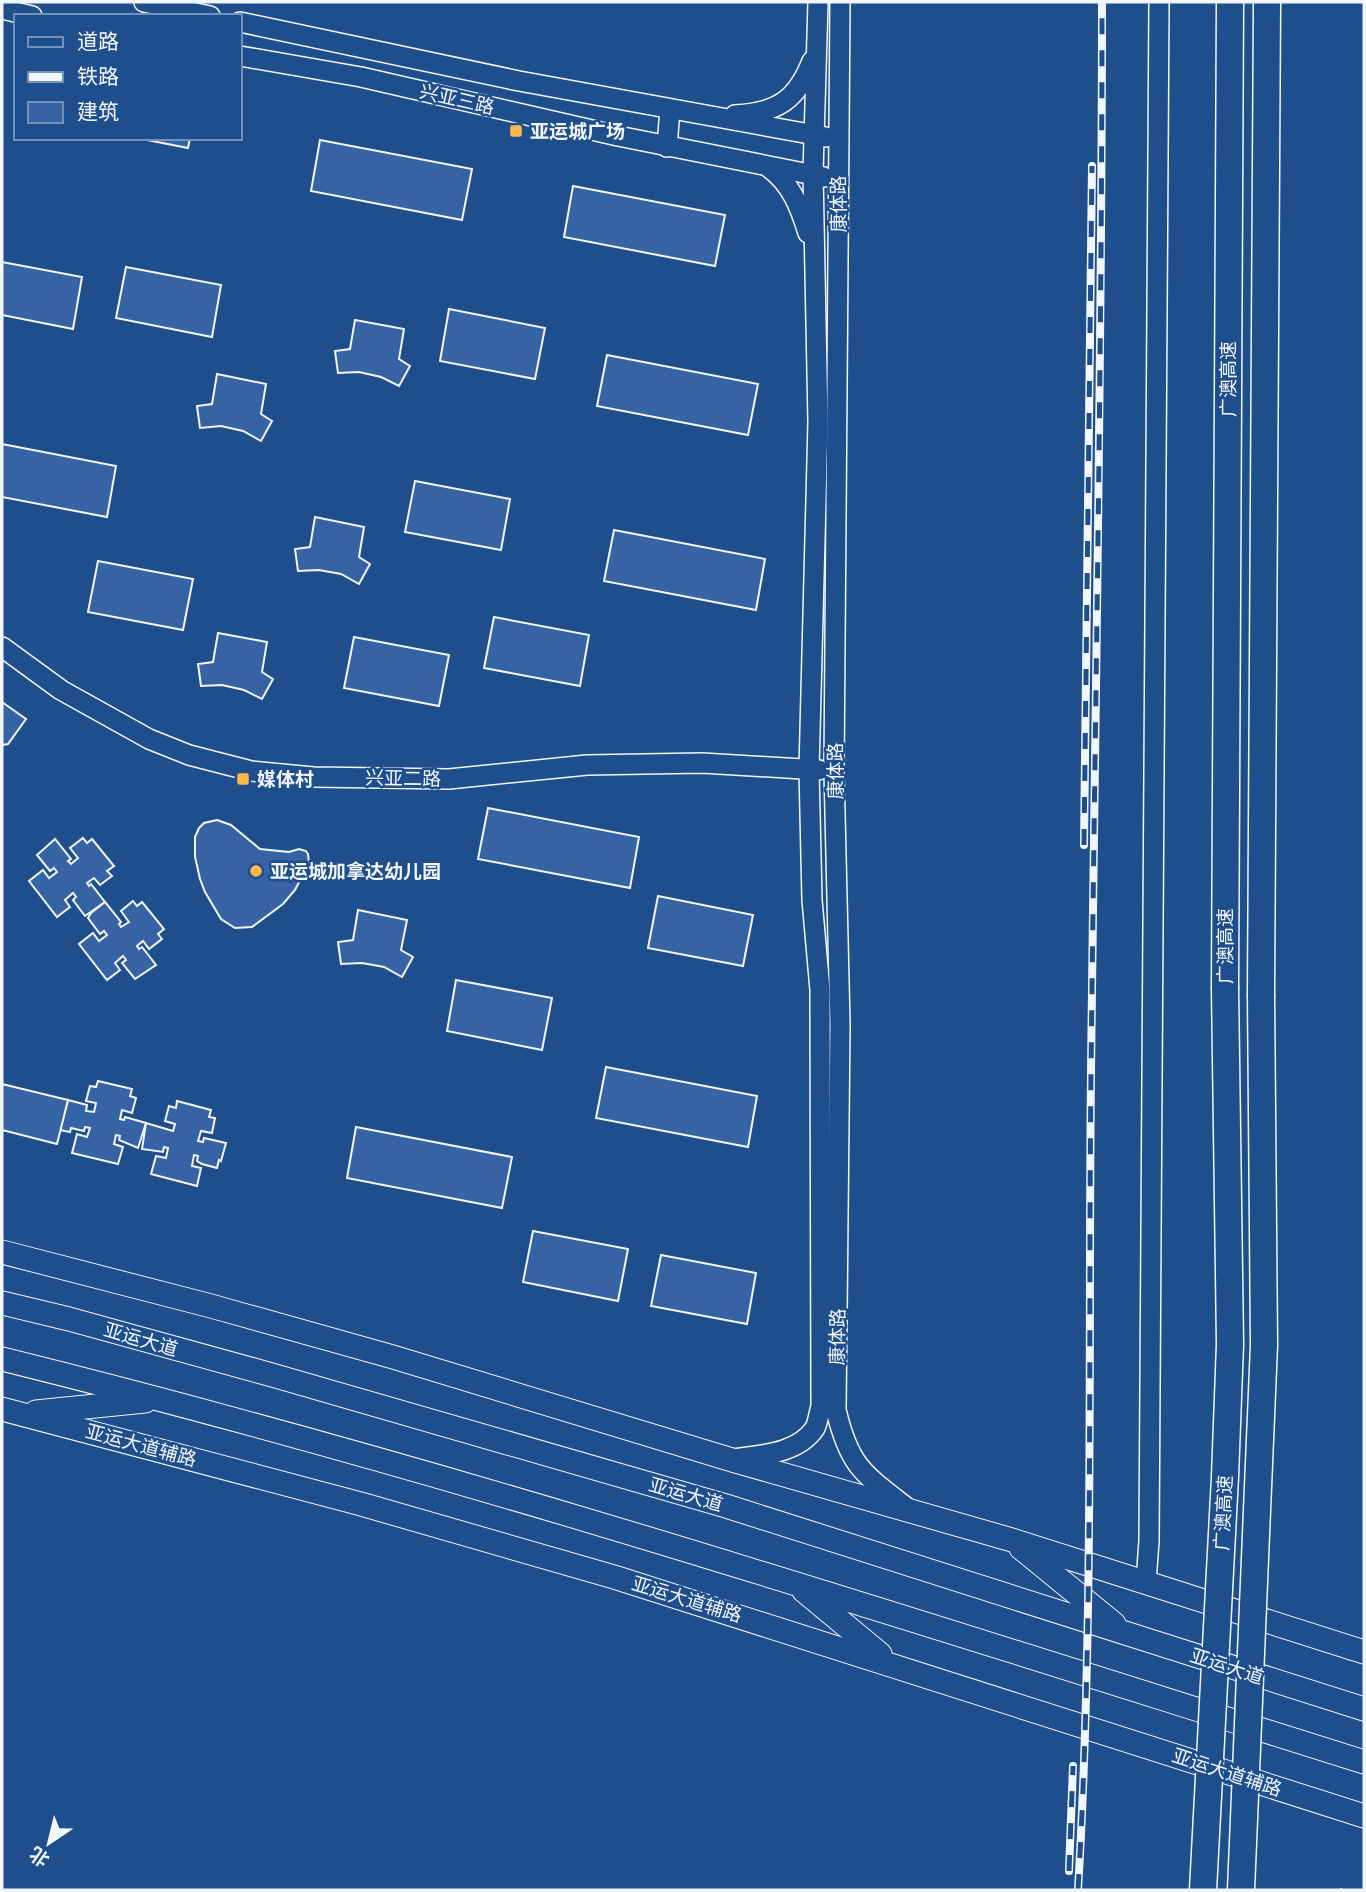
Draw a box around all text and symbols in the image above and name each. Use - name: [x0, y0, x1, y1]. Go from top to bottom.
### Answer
- legend: [14, 14, 242, 140]
- text: 道路: [77, 28, 119, 55]
- text: 铁路: [77, 63, 119, 90]
- street label: 兴亚三路: [417, 79, 497, 119]
- text: 建筑: [77, 98, 119, 125]
- place label: 亚运城广场: [530, 119, 625, 143]
- marker: 亚运城广场: [508, 123, 524, 139]
- street label: 康体路: [826, 175, 850, 233]
- street label: 广澳高速: [1216, 341, 1240, 417]
- street label: 康体路: [823, 742, 847, 800]
- street label: 兴亚二路: [365, 765, 441, 791]
- place label: 媒体村: [257, 767, 314, 791]
- marker: 媒体村: [235, 771, 251, 787]
- place label: 亚运城加拿达幼儿园: [270, 859, 441, 883]
- marker: 亚运城加拿达幼儿园: [248, 863, 264, 879]
- street label: 广澳高速: [1213, 908, 1237, 984]
- street label: 康体路: [825, 1308, 849, 1366]
- street label: 亚运大道: [101, 1317, 181, 1361]
- street label: 亚运大道辅路: [83, 1419, 199, 1471]
- street label: 亚运大道: [646, 1472, 726, 1516]
- street label: 广澳高速: [1209, 1474, 1237, 1552]
- street label: 亚运大道辅路: [629, 1571, 745, 1627]
- street label: 亚运大道: [1187, 1643, 1267, 1689]
- street label: 亚运大道辅路: [1169, 1743, 1285, 1801]
- north arrow: [14, 1808, 84, 1878]
- text: 北: [25, 1842, 54, 1872]

